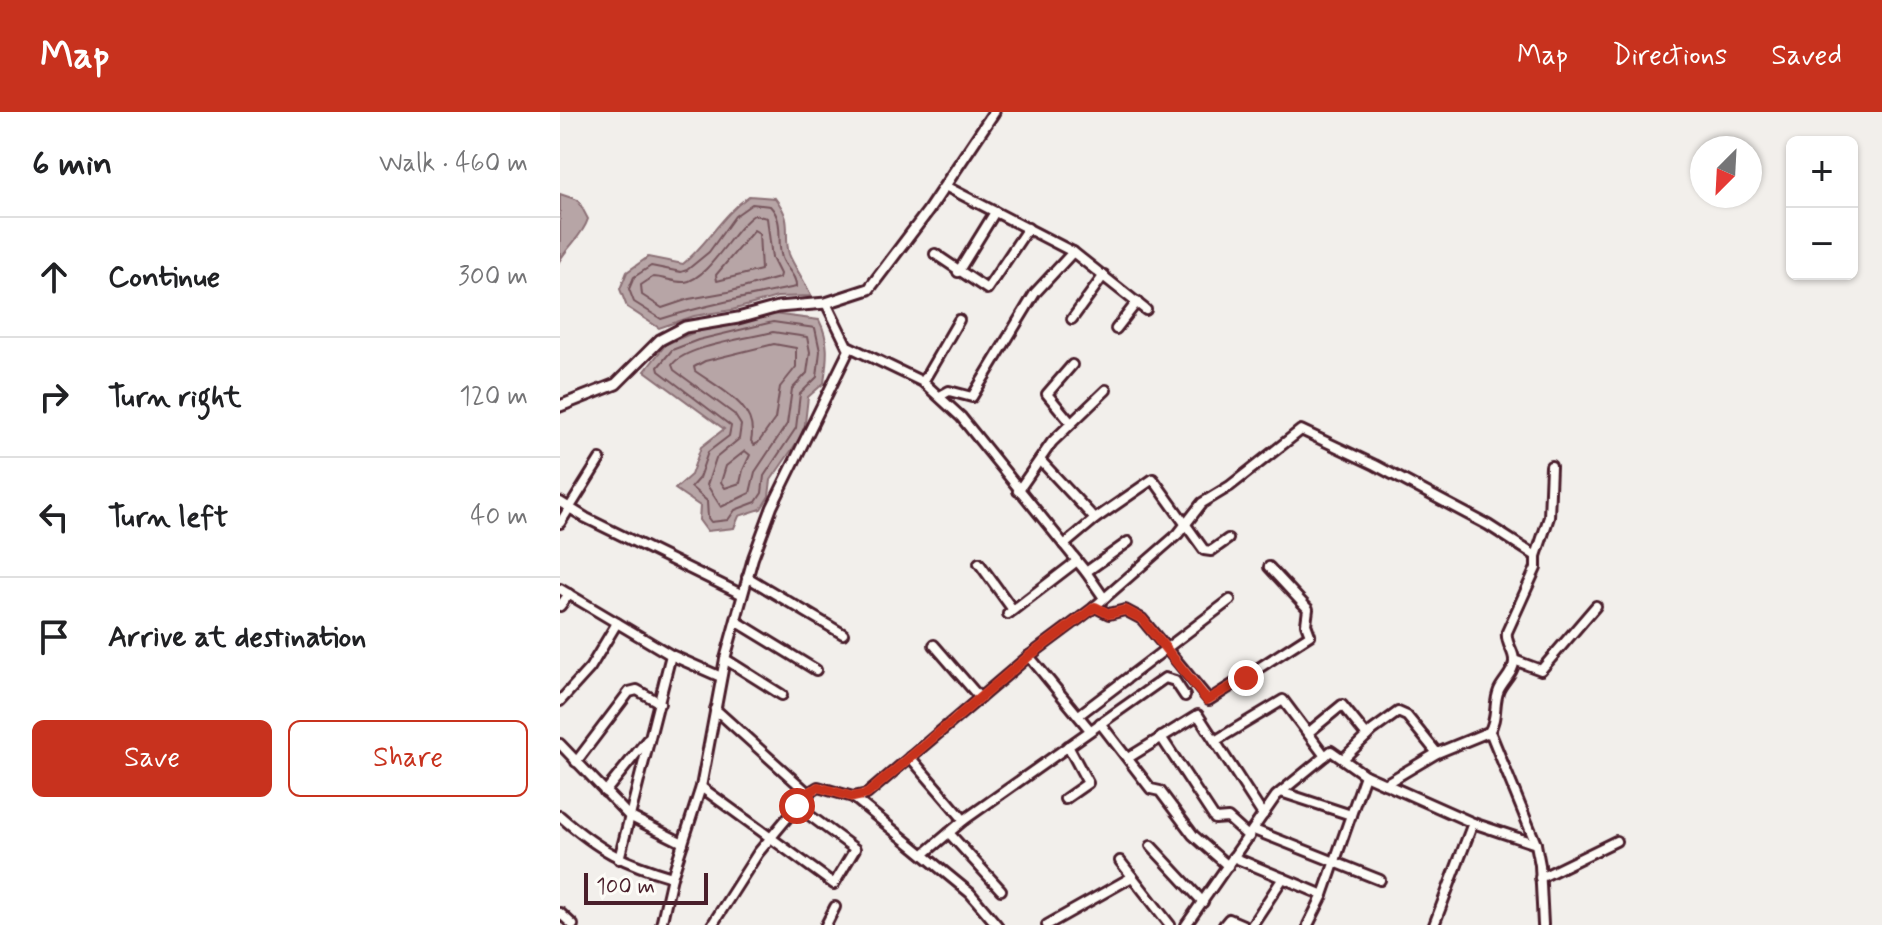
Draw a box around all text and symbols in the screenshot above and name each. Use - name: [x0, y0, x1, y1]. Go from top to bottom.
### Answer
- text: Map: [40, 32, 110, 81]
- text: Map: [1517, 38, 1568, 75]
- text: Directions: [1612, 38, 1727, 75]
- text: Saved: [1771, 38, 1842, 75]
- north arrow: [1690, 136, 1762, 208]
- map controls: [1786, 136, 1858, 280]
- button: +: [1786, 136, 1858, 208]
- text: 6 min: [32, 142, 112, 187]
- text: Walk · 460 m: [379, 147, 528, 181]
- button: −: [1786, 208, 1858, 280]
- icon: ahead: [32, 255, 76, 299]
- text: Continue: [108, 258, 220, 297]
- text: 300 m: [458, 260, 528, 294]
- icon: right: [32, 375, 76, 419]
- text: Turn right: [108, 378, 241, 417]
- text: 120 m: [459, 380, 528, 414]
- icon: left: [32, 495, 76, 539]
- text: Turn left: [108, 498, 228, 537]
- text: 40 m: [470, 500, 528, 534]
- icon: arrive: [32, 615, 76, 659]
- text: Arrive at destination: [108, 618, 366, 657]
- route end: [1228, 660, 1264, 696]
- button: Save: [32, 720, 272, 797]
- button: Share: [288, 720, 528, 797]
- route start: [779, 788, 815, 824]
- scale bar: [584, 869, 708, 905]
- text: 100 m: [596, 873, 655, 901]

